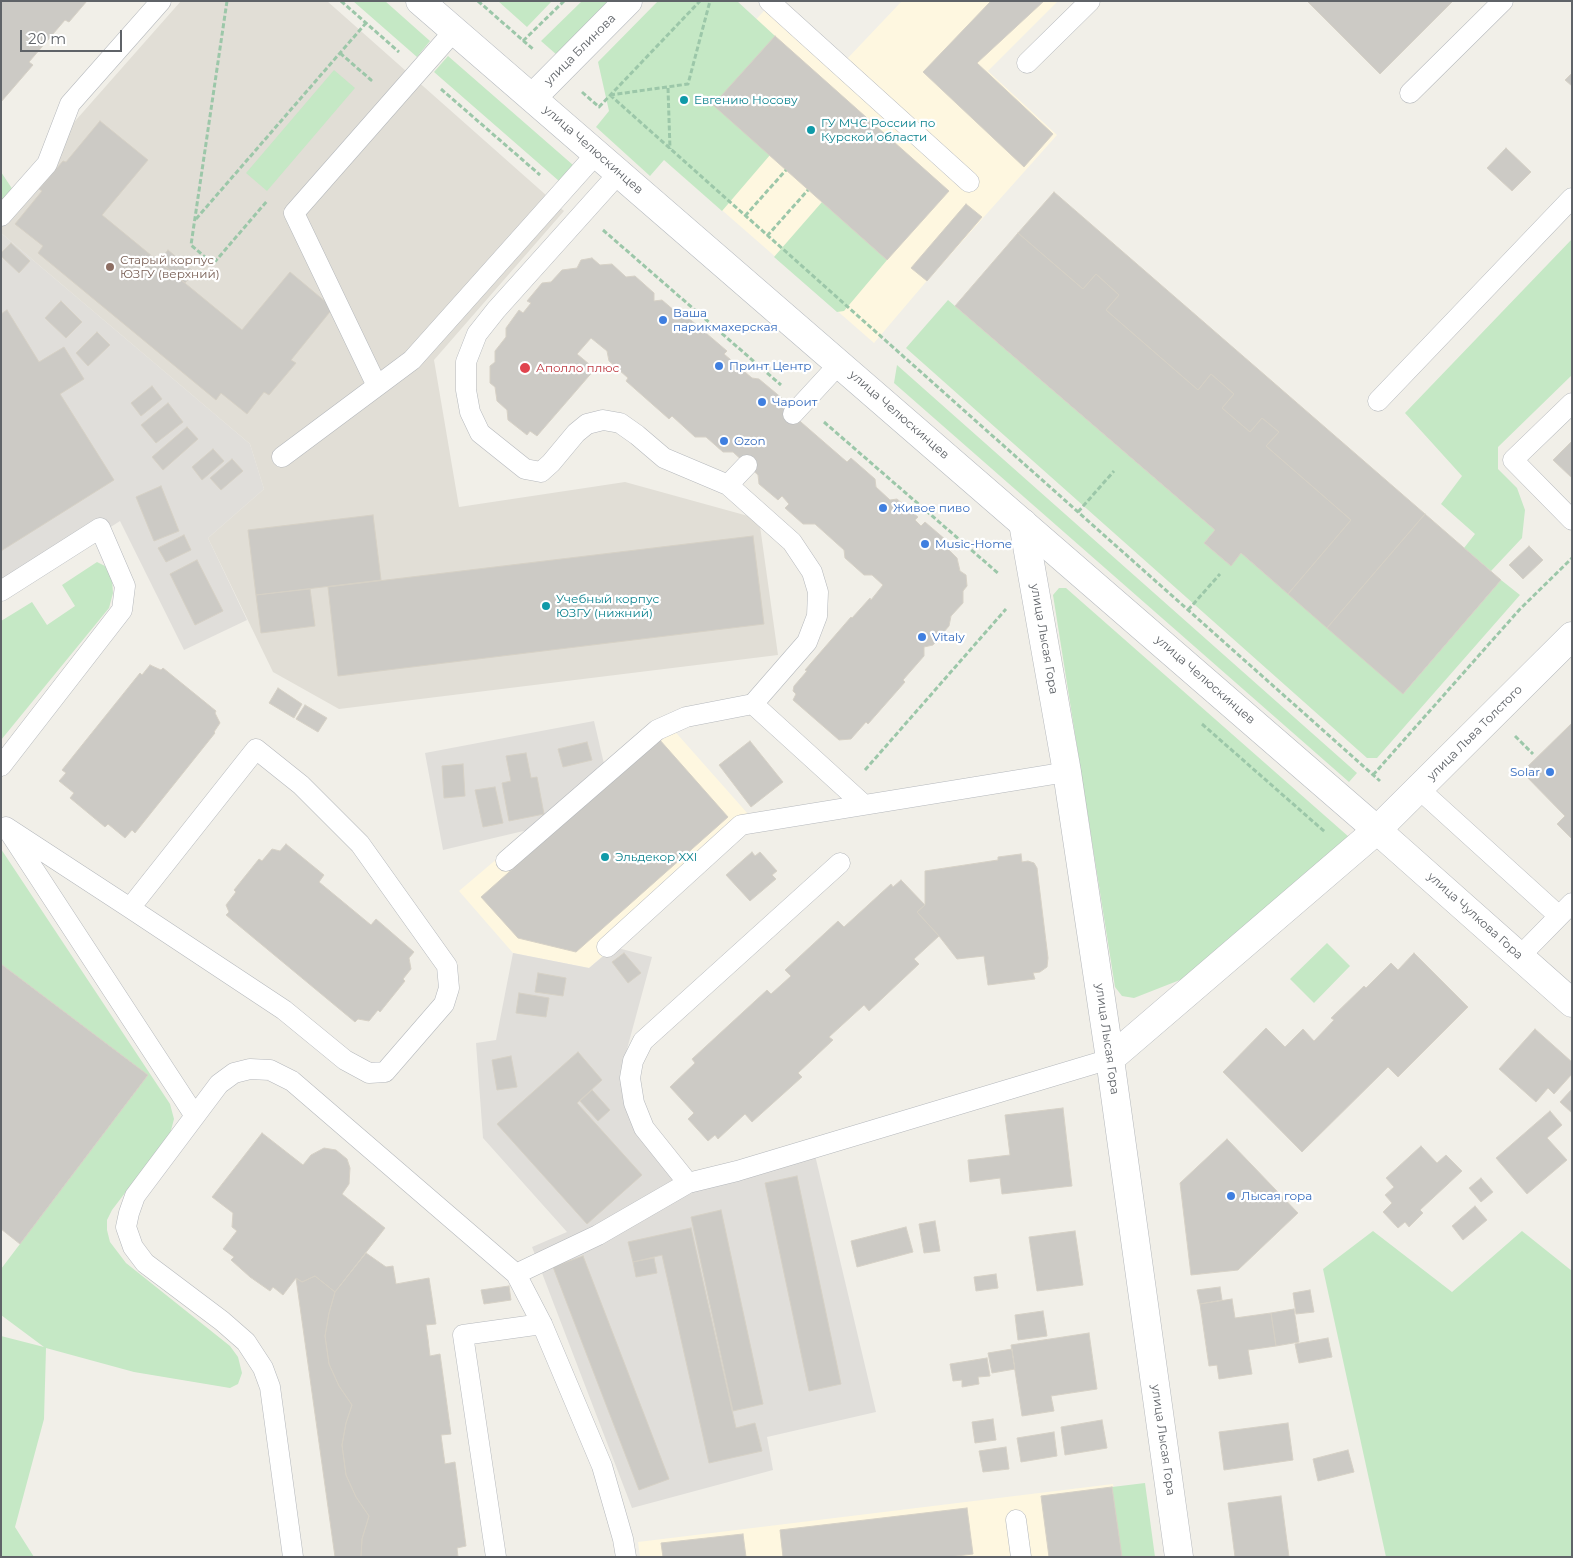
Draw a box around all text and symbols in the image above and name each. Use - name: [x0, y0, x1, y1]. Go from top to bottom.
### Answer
- street label: улица Блинова: [541, 11, 619, 89]
- scale bar: [22, 20, 125, 52]
- text: 20 m: [28, 29, 66, 48]
- place label: Евгению Носову: [694, 93, 798, 107]
- marker: Евгению Носову: [678, 94, 690, 106]
- street label: улица Челюскинцев: [540, 103, 646, 197]
- place label: ГУ МЧС России по Курской области: [821, 116, 935, 144]
- marker: ГУ МЧС России по Курской области: [805, 124, 817, 136]
- place label: Старый корпус ЮЗГУ (верхний): [120, 253, 220, 281]
- marker: Старый корпус ЮЗГУ (верхний): [104, 261, 116, 273]
- place label: Ваша парикмахерская: [673, 306, 778, 334]
- marker: Ваша парикмахерская: [657, 314, 669, 326]
- place label: Принт Центр: [729, 359, 811, 373]
- marker: Принт Центр: [713, 360, 725, 372]
- marker: Аполло плюс: [518, 361, 532, 375]
- place label: Аполло плюс: [536, 361, 619, 375]
- street label: улица Челюскинцев: [846, 368, 952, 462]
- place label: Чароит: [772, 395, 817, 409]
- marker: Чароит: [756, 396, 768, 408]
- place label: Ozon: [734, 434, 766, 448]
- marker: Ozon: [718, 435, 730, 447]
- place label: Живое пиво: [893, 501, 970, 515]
- marker: Живое пиво: [877, 502, 889, 514]
- place label: Music-Home: [935, 537, 1012, 551]
- marker: Music-Home: [919, 538, 931, 550]
- street label: улица Лысая Гора: [1027, 583, 1061, 695]
- place label: Учебный корпус ЮЗГУ (нижний): [556, 592, 659, 620]
- marker: Учебный корпус ЮЗГУ (нижний): [540, 600, 552, 612]
- place label: Vitaly: [932, 630, 965, 644]
- marker: Vitaly: [916, 631, 928, 643]
- street label: улица Челюскинцев: [1152, 633, 1258, 727]
- street label: улица Льва Толстого: [1424, 682, 1526, 784]
- place label: Solar: [1510, 765, 1540, 779]
- marker: Solar: [1544, 766, 1556, 778]
- place label: Эльдекор XXI: [615, 850, 697, 864]
- marker: Эльдекор XXI: [599, 851, 611, 863]
- street label: улица Чулкова Гора: [1424, 869, 1526, 963]
- street label: улица Лысая Гора: [1092, 983, 1122, 1095]
- place label: Лысая гора: [1241, 1189, 1312, 1203]
- marker: Лысая гора: [1225, 1190, 1237, 1202]
- street label: улица Лысая Гора: [1148, 1384, 1178, 1496]

